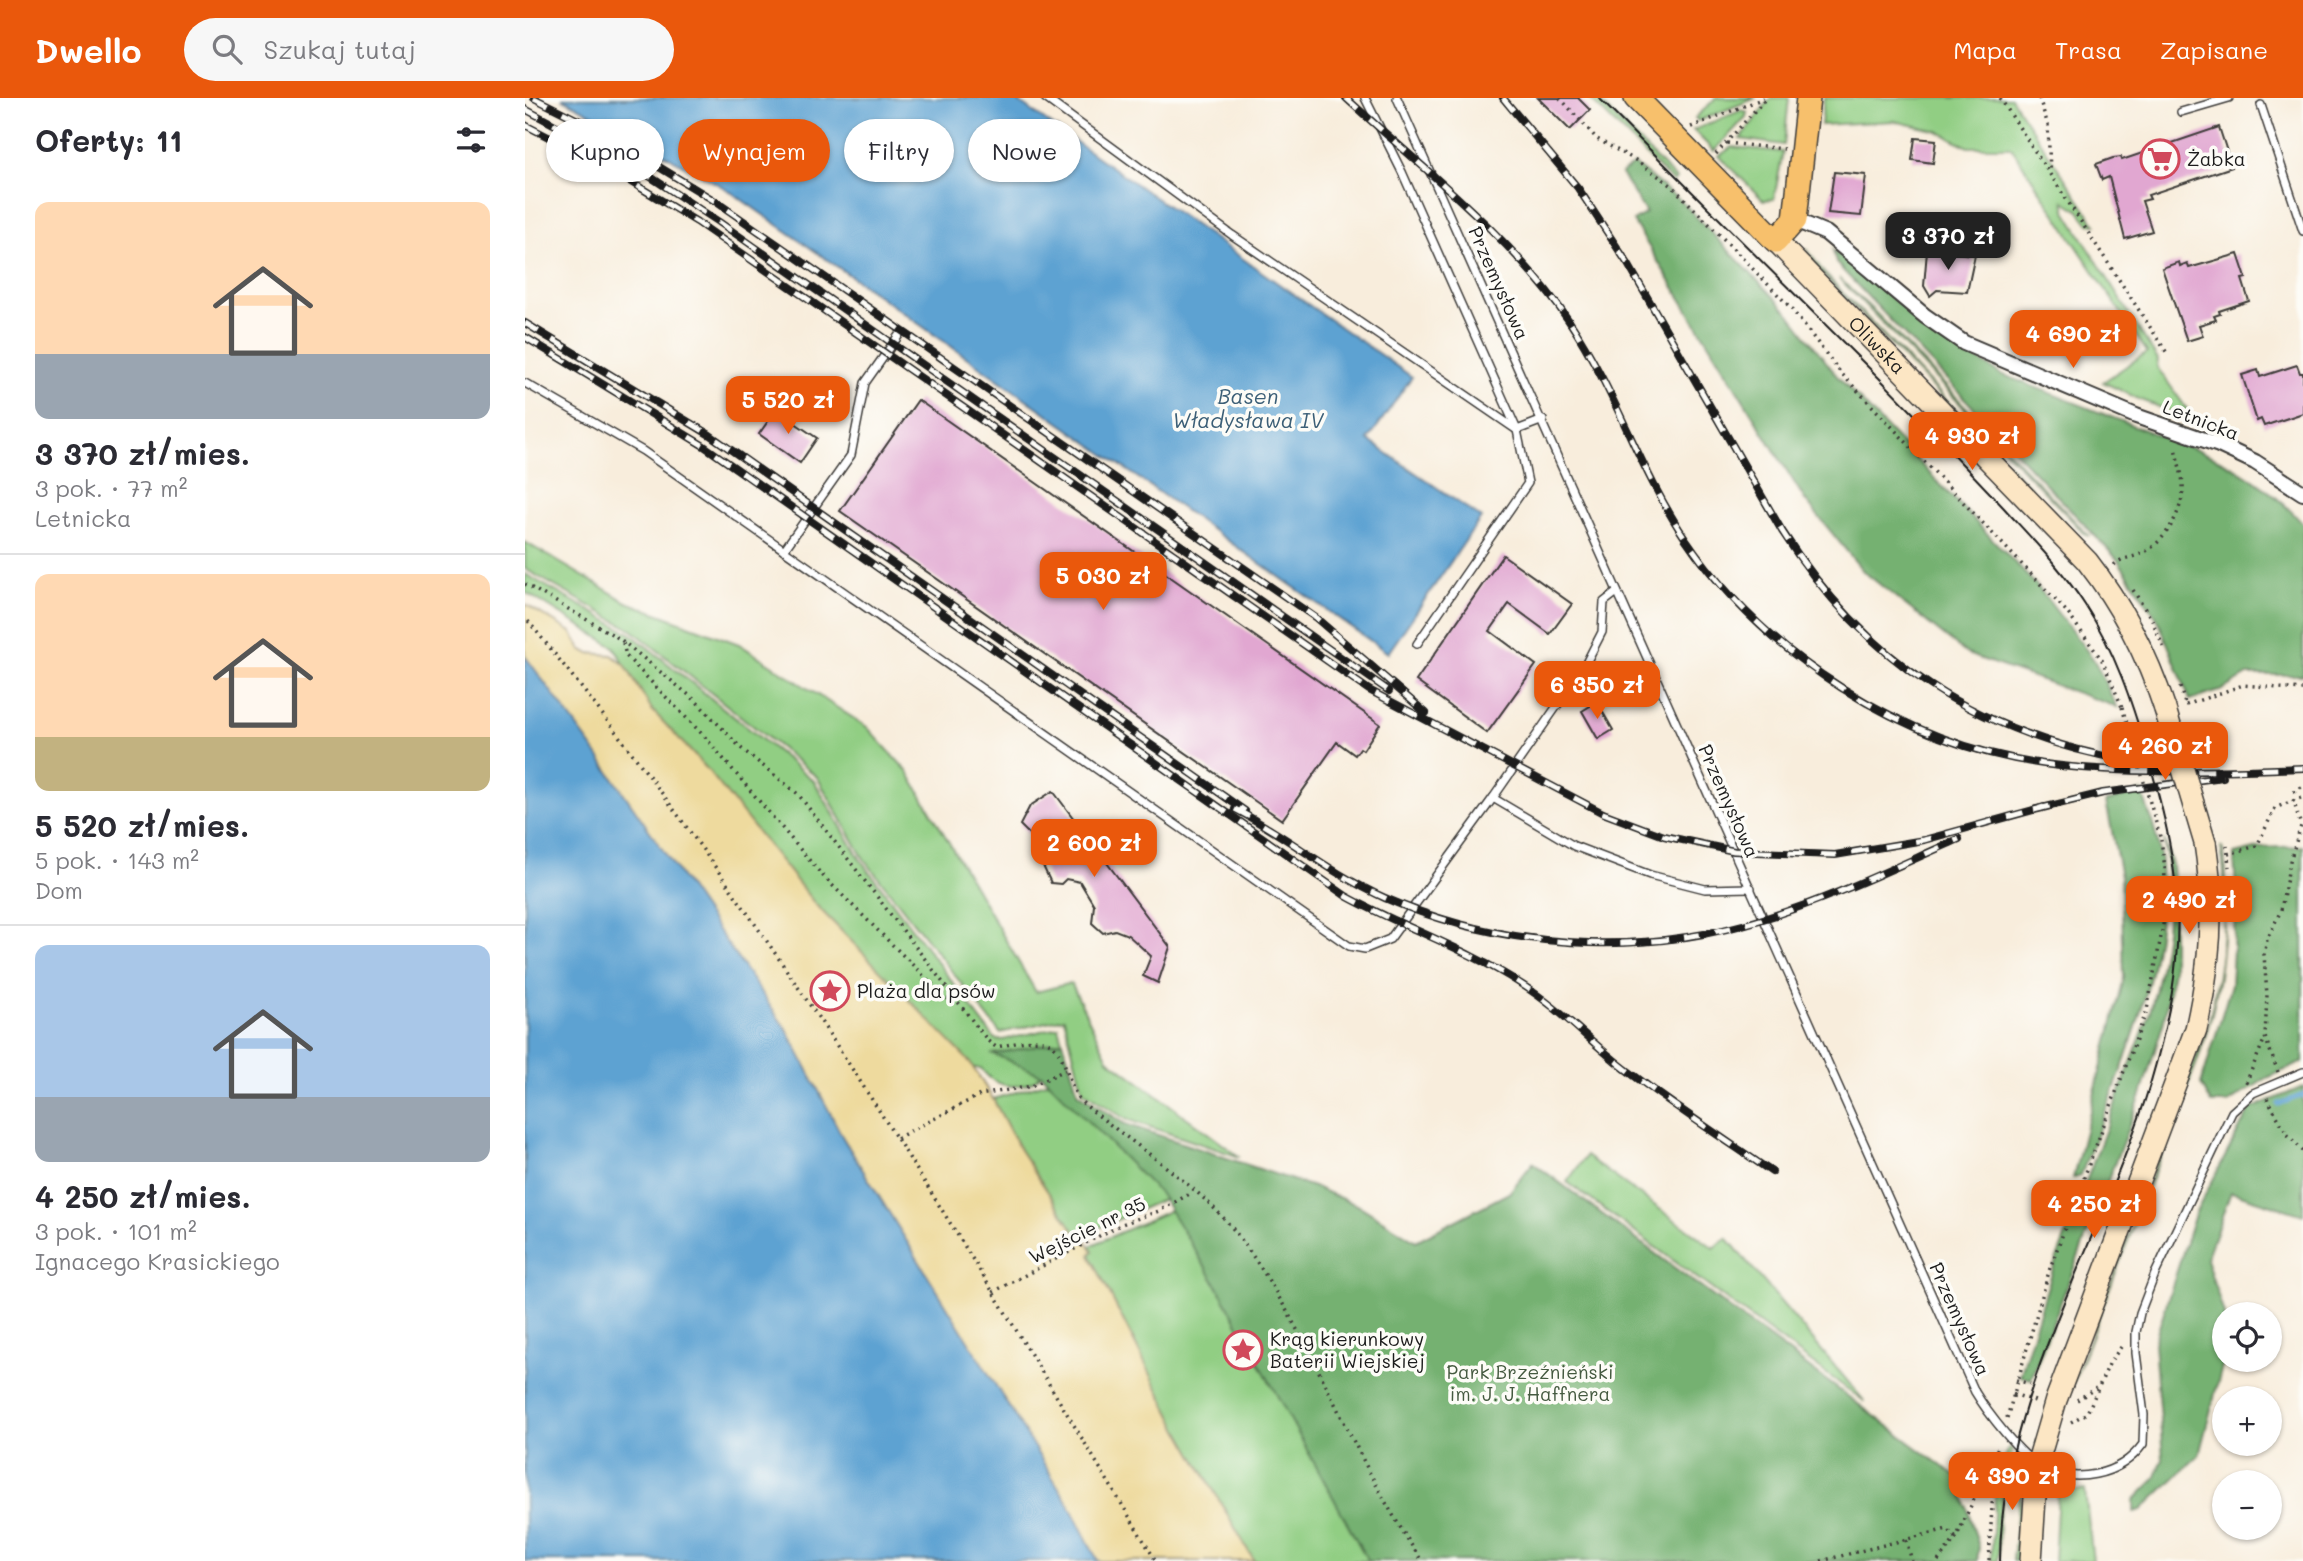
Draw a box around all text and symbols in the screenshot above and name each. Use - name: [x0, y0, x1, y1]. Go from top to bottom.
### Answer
- search box: [184, 18, 674, 81]
- text: Dwello: [35, 28, 142, 71]
- icon: search: [208, 30, 246, 68]
- text: Szukaj tutaj: [264, 32, 416, 66]
- text: Mapa: [1953, 34, 2017, 65]
- text: Trasa: [2055, 34, 2122, 65]
- text: Zapisane: [2160, 34, 2268, 65]
- chip: Kupno: [546, 119, 664, 182]
- chip: Wynajem: [678, 119, 830, 182]
- chip: Filtry: [844, 119, 954, 182]
- chip: Nowe: [968, 119, 1081, 182]
- text: Oferty: 11: [35, 120, 182, 160]
- icon: filters: [452, 121, 490, 159]
- supermarket icon: Żabka: [2139, 138, 2181, 180]
- place label: Żabka: [2187, 146, 2246, 171]
- pin: 3 370 zł: [1876, 212, 2020, 272]
- text: 3 370 zł: [1901, 220, 1995, 250]
- street label: Przemysłowa: [1463, 222, 1536, 343]
- icon: home: [200, 248, 326, 374]
- street label: Oliwska: [1844, 310, 1911, 379]
- pin: 4 690 zł: [2001, 310, 2145, 370]
- text: 4 690 zł: [2026, 318, 2120, 348]
- pin: 5 520 zł: [716, 376, 860, 436]
- water label: Basen Władysława IV: [1172, 382, 1325, 433]
- text: 5 520 zł: [742, 384, 834, 414]
- street label: Letnicka: [2160, 394, 2243, 445]
- pin: 4 930 zł: [1900, 412, 2044, 472]
- text: 4 930 zł: [1925, 420, 2019, 450]
- text: 3 370 zł/mies.: [35, 433, 250, 473]
- text: 3 pok. · 77 m²: [35, 473, 187, 503]
- text: Letnicka: [35, 503, 131, 533]
- pin: 5 030 zł: [1031, 552, 1175, 612]
- text: 5 030 zł: [1056, 560, 1150, 590]
- icon: home: [200, 620, 326, 746]
- pin: 6 350 zł: [1525, 662, 1669, 721]
- text: 6 350 zł: [1550, 669, 1644, 699]
- pin: 4 260 zł: [2093, 722, 2237, 782]
- text: 4 260 zł: [2118, 730, 2212, 760]
- street label: Przemysłowa: [1693, 740, 1766, 861]
- text: 5 520 zł/mies.: [35, 805, 249, 845]
- pin: 2 600 zł: [1022, 820, 1166, 879]
- text: 2 600 zł: [1047, 827, 1141, 857]
- text: 5 pok. · 143 m²: [35, 845, 199, 875]
- text: Dom: [35, 875, 83, 905]
- pin: 2 490 zł: [2117, 876, 2261, 936]
- text: 2 490 zł: [2142, 884, 2236, 914]
- place icon: Plaża dla psów: [809, 970, 851, 1012]
- place label: Plaża dla psów: [857, 978, 995, 1003]
- icon: home: [200, 991, 326, 1117]
- text: 4 250 zł/mies.: [35, 1176, 251, 1216]
- pin: 4 250 zł: [2022, 1180, 2166, 1240]
- text: 4 250 zł: [2047, 1188, 2141, 1218]
- street label: Wejście nr 35: [1024, 1190, 1149, 1269]
- text: 3 pok. · 101 m²: [35, 1216, 197, 1246]
- text: Ignacego Krasickiego: [35, 1246, 280, 1276]
- street label: Przemysłowa: [1924, 1258, 1997, 1379]
- map controls: [2212, 1302, 2282, 1540]
- button: locate: [2212, 1302, 2282, 1372]
- place label: Krąg kierunkowy Baterii Wiejskiej: [1270, 1326, 1425, 1373]
- place icon: Krąg kierunkowy Baterii Wiejskiej: [1222, 1329, 1264, 1371]
- park label: Park Brzeźnieński im. J. J. Haffnera: [1446, 1359, 1614, 1406]
- button: +: [2212, 1386, 2282, 1456]
- pin: 4 390 zł: [1940, 1452, 2084, 1512]
- text: 4 390 zł: [1965, 1460, 2059, 1490]
- button: −: [2212, 1470, 2282, 1540]

